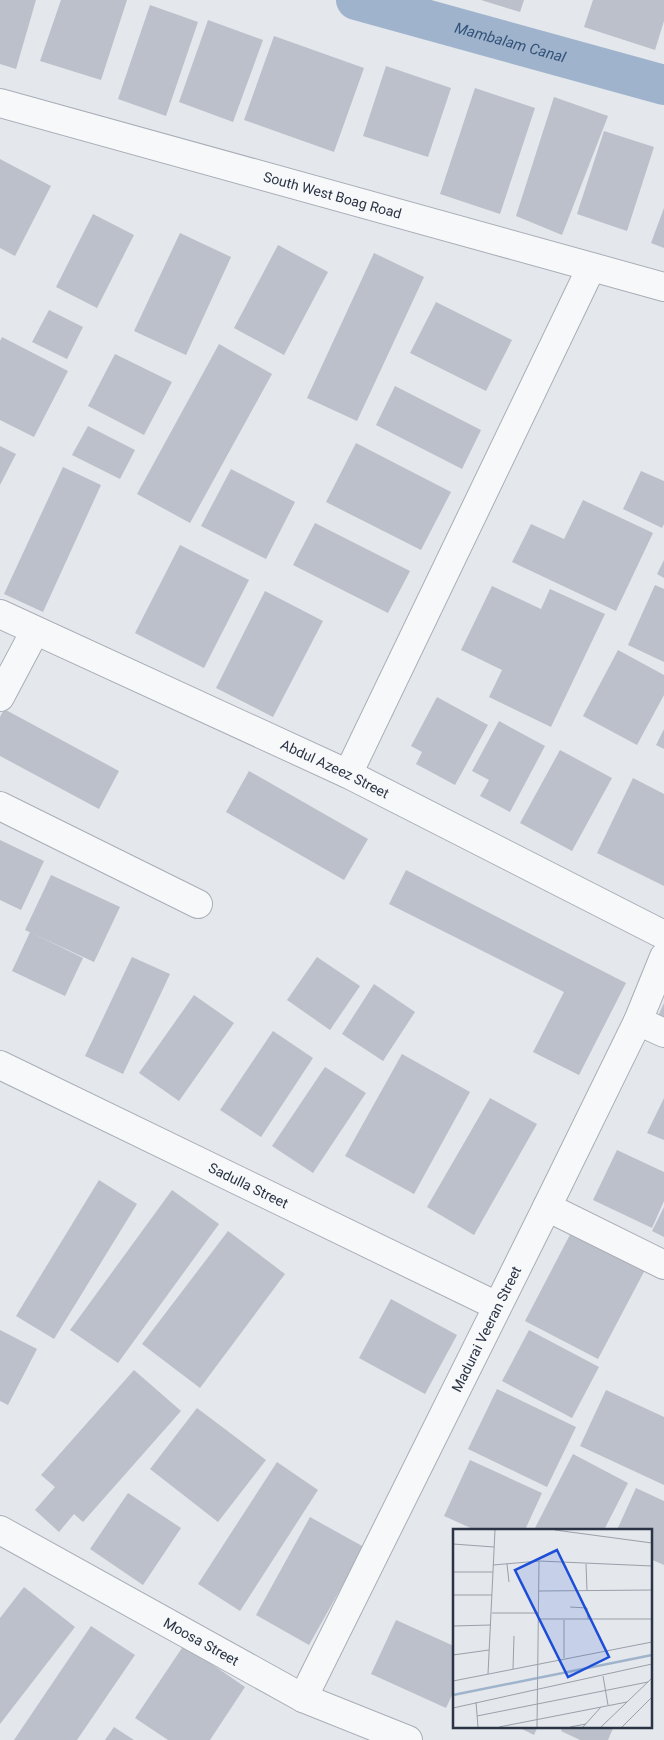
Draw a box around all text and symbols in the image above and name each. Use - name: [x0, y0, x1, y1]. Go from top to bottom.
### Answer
- water label: Mambalam Canal: [453, 19, 568, 67]
- street label: South West Boag Road: [262, 168, 403, 222]
- street label: Abdul Azeez Street: [278, 736, 392, 802]
- street label: Sadulla Street: [206, 1159, 291, 1212]
- street label: Madurai Veeran Street: [448, 1263, 524, 1395]
- inset map: [453, 1529, 652, 1728]
- street label: Moosa Street: [161, 1614, 242, 1669]

